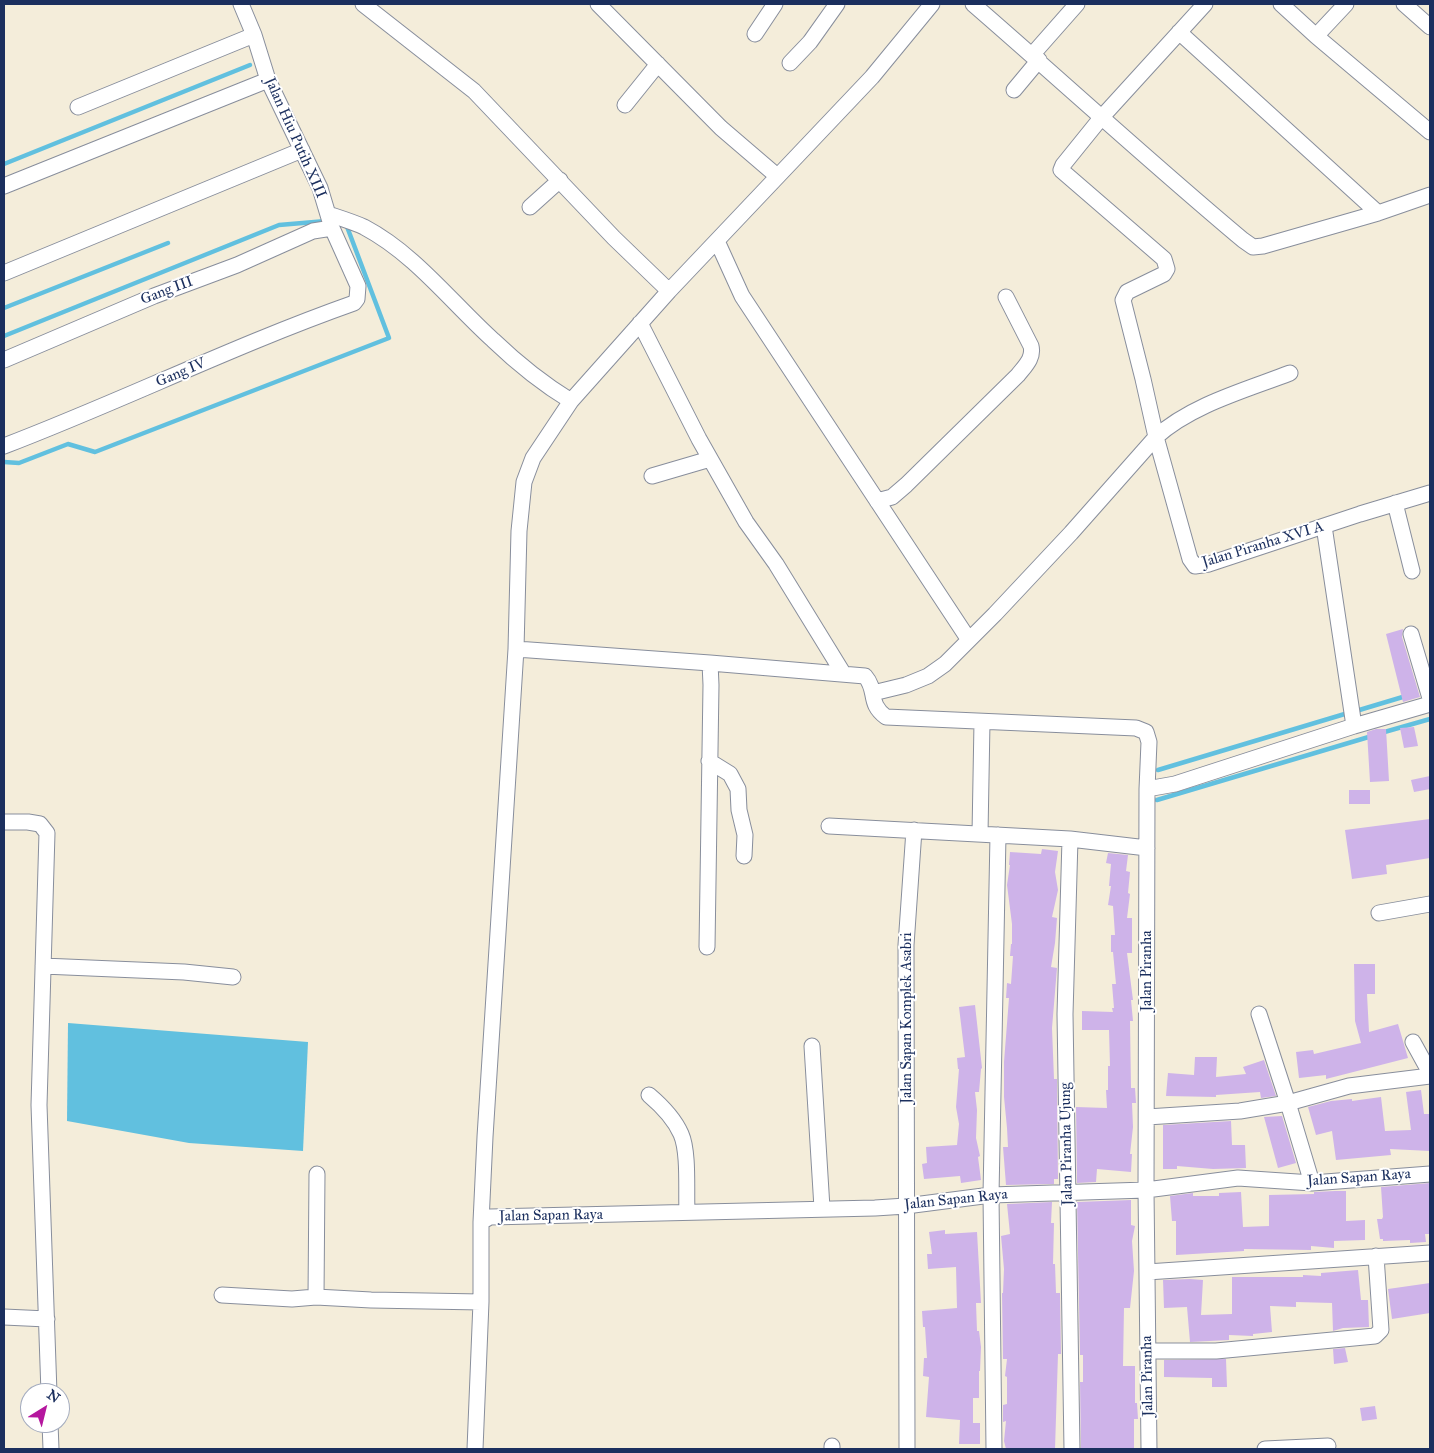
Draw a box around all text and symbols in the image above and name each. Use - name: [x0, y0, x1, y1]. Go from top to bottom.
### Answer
- street label: Jalan Hiu Putih XIII: [260, 75, 330, 201]
- street label: Gang III: [138, 273, 196, 309]
- street label: Gang IV: [153, 354, 209, 392]
- street label: Jalan Piranha XVI A: [1200, 518, 1326, 572]
- street label: Jalan Piranha: [1138, 930, 1156, 1012]
- street label: Jalan Sapan Komplek Asabri: [898, 932, 916, 1104]
- street label: Jalan Piranha Ujung: [1057, 1082, 1077, 1206]
- street label: Jalan Sapan Raya: [1307, 1165, 1411, 1191]
- street label: Jalan Sapan Raya: [903, 1186, 1009, 1214]
- street label: Jalan Sapan Raya: [499, 1206, 603, 1226]
- street label: Jalan Piranha: [1138, 1335, 1158, 1417]
- north arrow: [20, 1383, 70, 1433]
- text: N: [44, 1386, 63, 1407]

